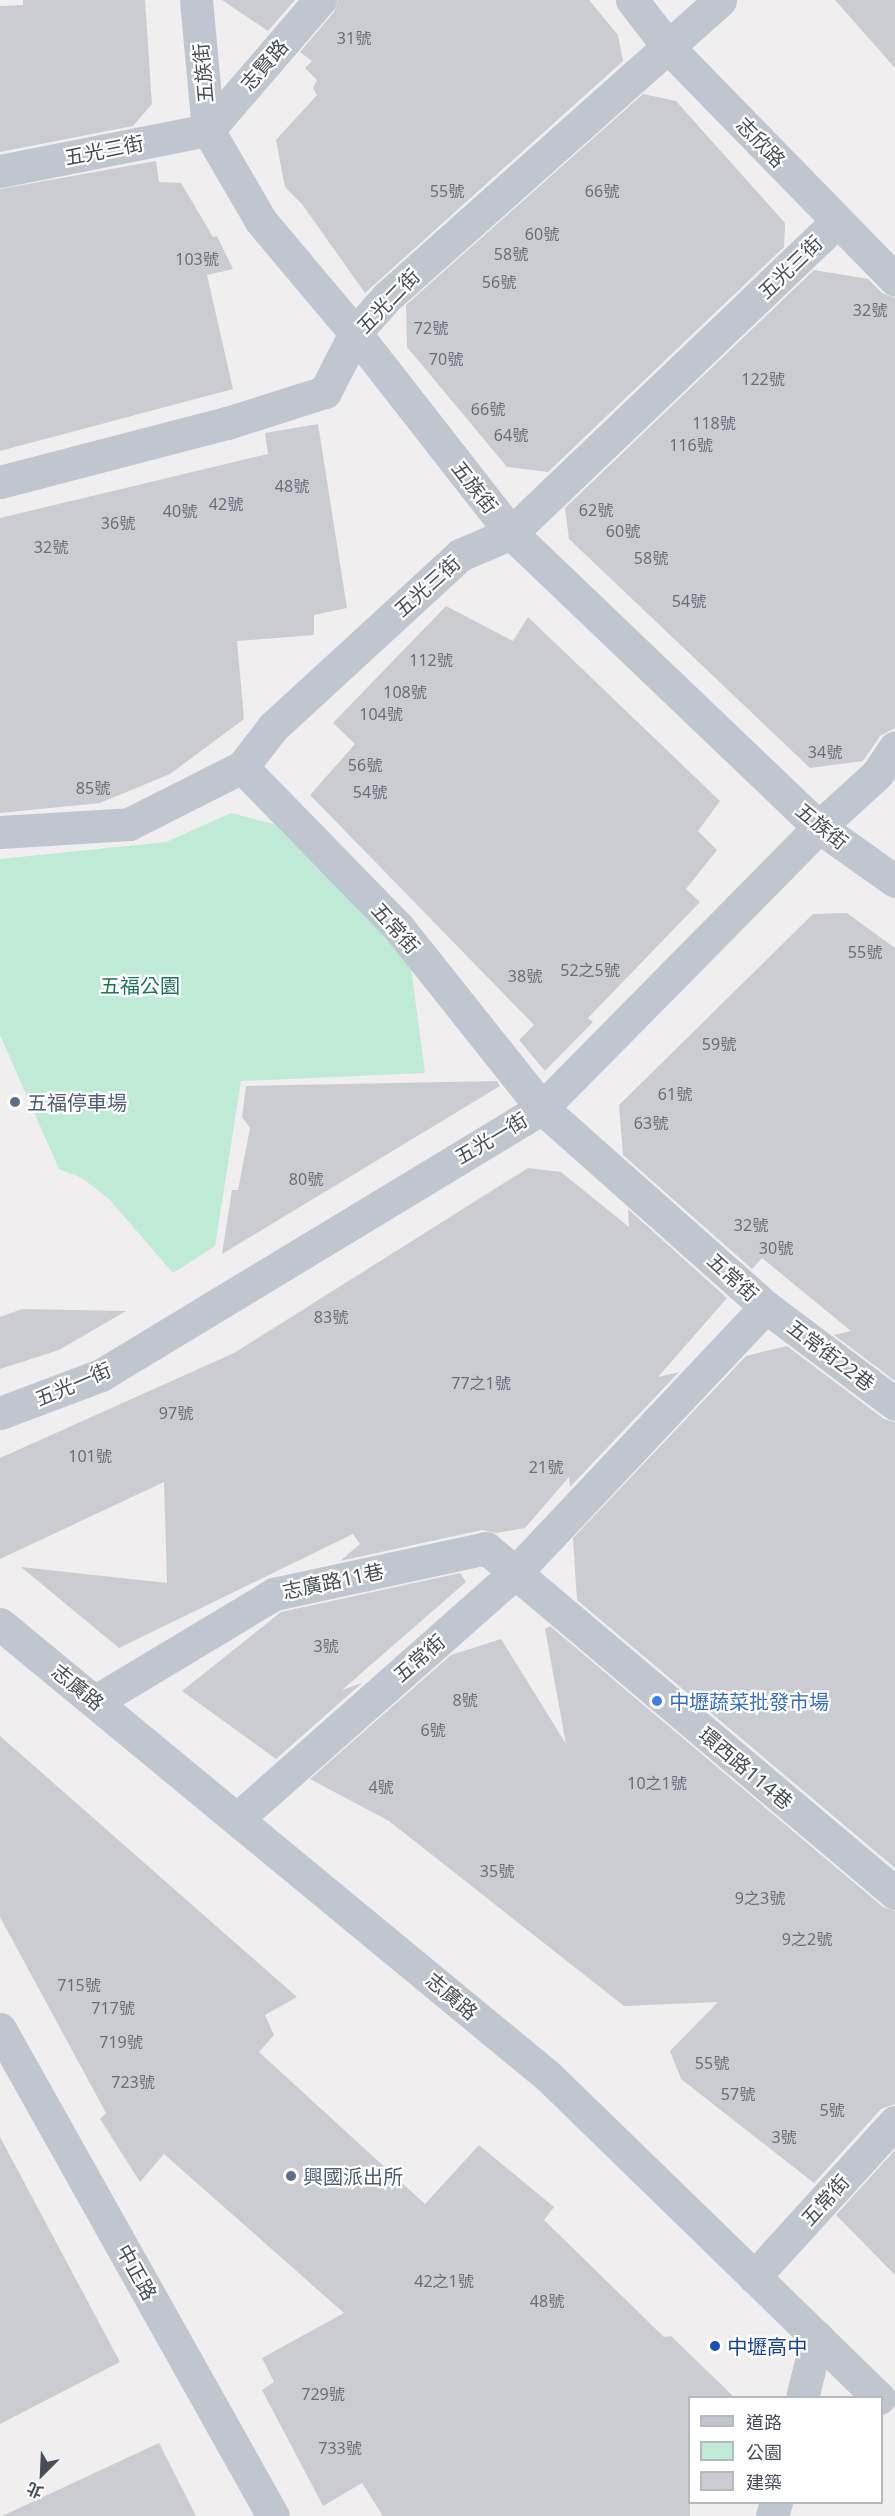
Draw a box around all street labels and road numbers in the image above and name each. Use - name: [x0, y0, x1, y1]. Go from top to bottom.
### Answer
- street label: 志賢路: [235, 34, 293, 96]
- street label: 五族街: [188, 42, 218, 104]
- street label: 志欣路: [732, 112, 790, 172]
- street label: 五光三街: [62, 131, 146, 169]
- street label: 五光三街: [753, 231, 827, 303]
- street label: 五光二街: [352, 264, 424, 338]
- street label: 五族街: [447, 456, 503, 518]
- street label: 五光三街: [389, 550, 465, 622]
- street label: 五族街: [791, 798, 853, 854]
- street label: 五常街: [367, 898, 425, 958]
- street label: 五光一街: [451, 1107, 531, 1169]
- street label: 五常街: [703, 1248, 763, 1306]
- street label: 五常街22巷: [783, 1314, 879, 1396]
- street label: 五光一街: [31, 1357, 115, 1411]
- street label: 志廣路11巷: [280, 1559, 386, 1603]
- street label: 五常街: [388, 1629, 450, 1687]
- street label: 志廣路: [47, 1659, 109, 1715]
- street label: 環西路114巷: [694, 1722, 798, 1814]
- street label: 志廣路: [421, 1968, 483, 2024]
- street label: 五常街: [796, 2170, 854, 2230]
- street label: 中正路: [112, 2240, 162, 2304]

